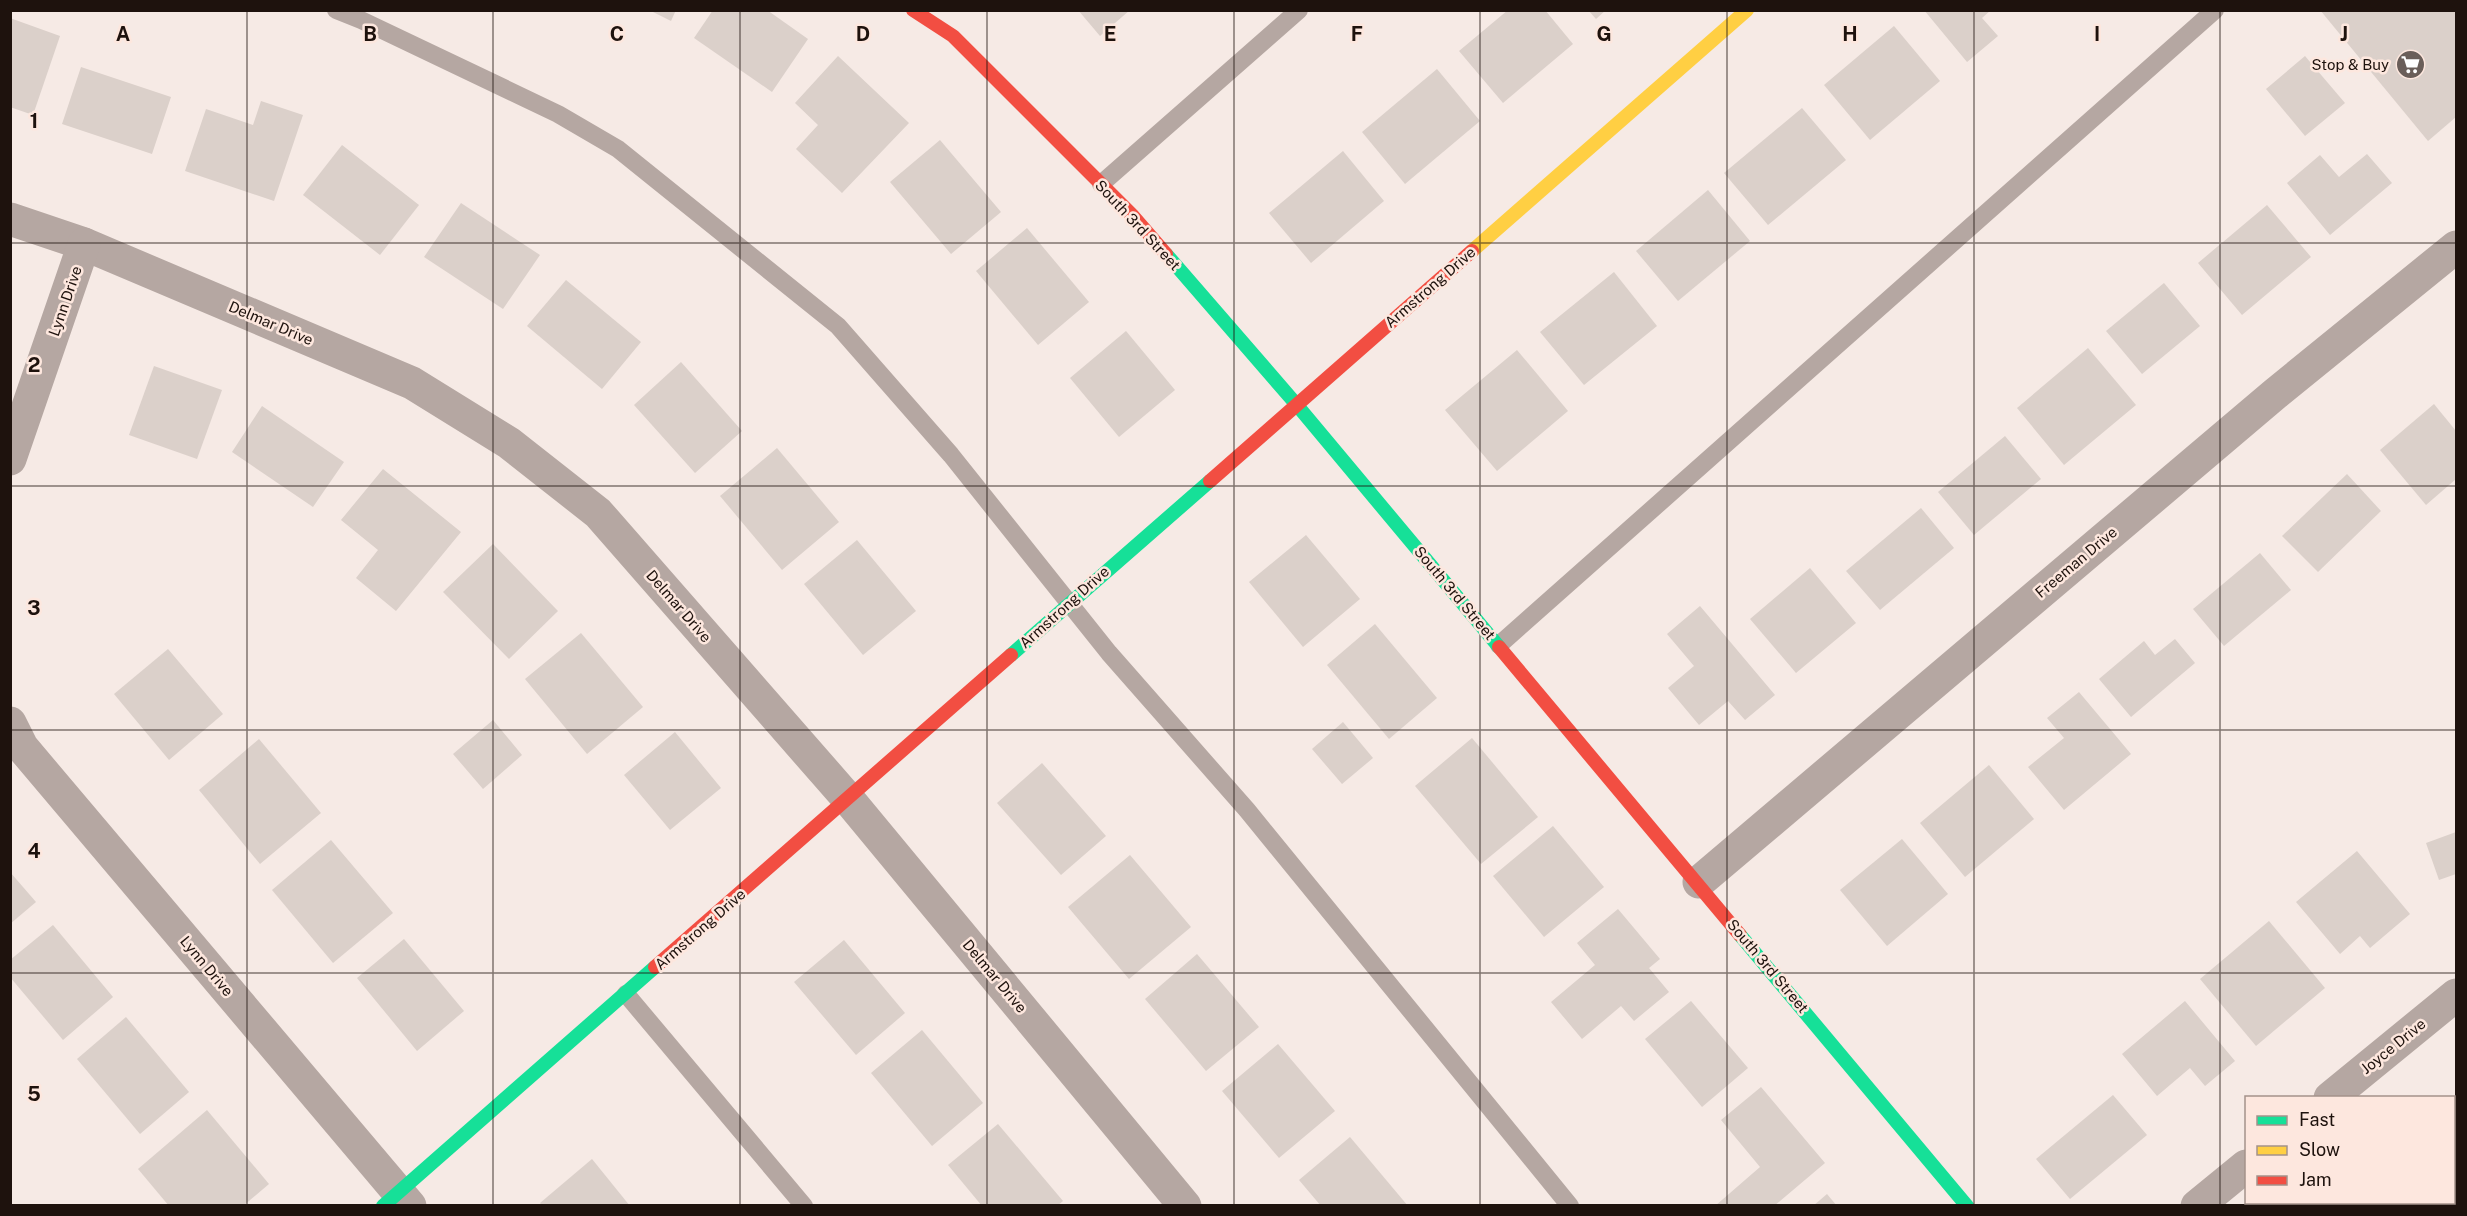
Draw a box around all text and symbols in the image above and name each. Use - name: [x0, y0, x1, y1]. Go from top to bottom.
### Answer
- text: A: [116, 22, 130, 46]
- text: B: [363, 22, 377, 46]
- text: C: [610, 22, 624, 46]
- text: D: [856, 22, 870, 46]
- text: E: [1104, 22, 1116, 46]
- text: F: [1351, 22, 1363, 46]
- text: G: [1596, 22, 1612, 46]
- text: H: [1842, 22, 1858, 46]
- text: I: [2094, 22, 2100, 46]
- text: J: [2340, 22, 2348, 46]
- supermarket icon: Stop & Buy: [2394, 48, 2426, 80]
- place label: Stop & Buy: [2312, 56, 2389, 73]
- text: 1: [30, 109, 38, 133]
- street label: South 3rd Street: [1092, 176, 1184, 274]
- street label: Armstrong Drive: [1381, 243, 1479, 331]
- street label: Lynn Drive: [45, 264, 85, 338]
- street label: Delmar Drive: [226, 298, 316, 348]
- text: 2: [28, 353, 40, 377]
- street label: Freeman Drive: [2032, 523, 2120, 601]
- street label: South 3rd Street: [1411, 543, 1499, 643]
- street label: Armstrong Drive: [1016, 562, 1112, 652]
- street label: Delmar Drive: [643, 566, 715, 646]
- text: 3: [27, 596, 41, 620]
- text: 4: [27, 839, 41, 863]
- street label: Armstrong Drive: [651, 885, 749, 973]
- street label: South 3rd Street: [1724, 916, 1812, 1016]
- street label: Lynn Drive: [177, 933, 237, 999]
- street label: Delmar Drive: [960, 936, 1030, 1016]
- street label: Joyce Drive: [2357, 1015, 2429, 1077]
- text: 5: [27, 1082, 41, 1106]
- legend: [2245, 1096, 2455, 1204]
- text: Fast: [2299, 1109, 2335, 1130]
- text: Slow: [2299, 1139, 2340, 1160]
- text: Jam: [2299, 1169, 2332, 1190]

